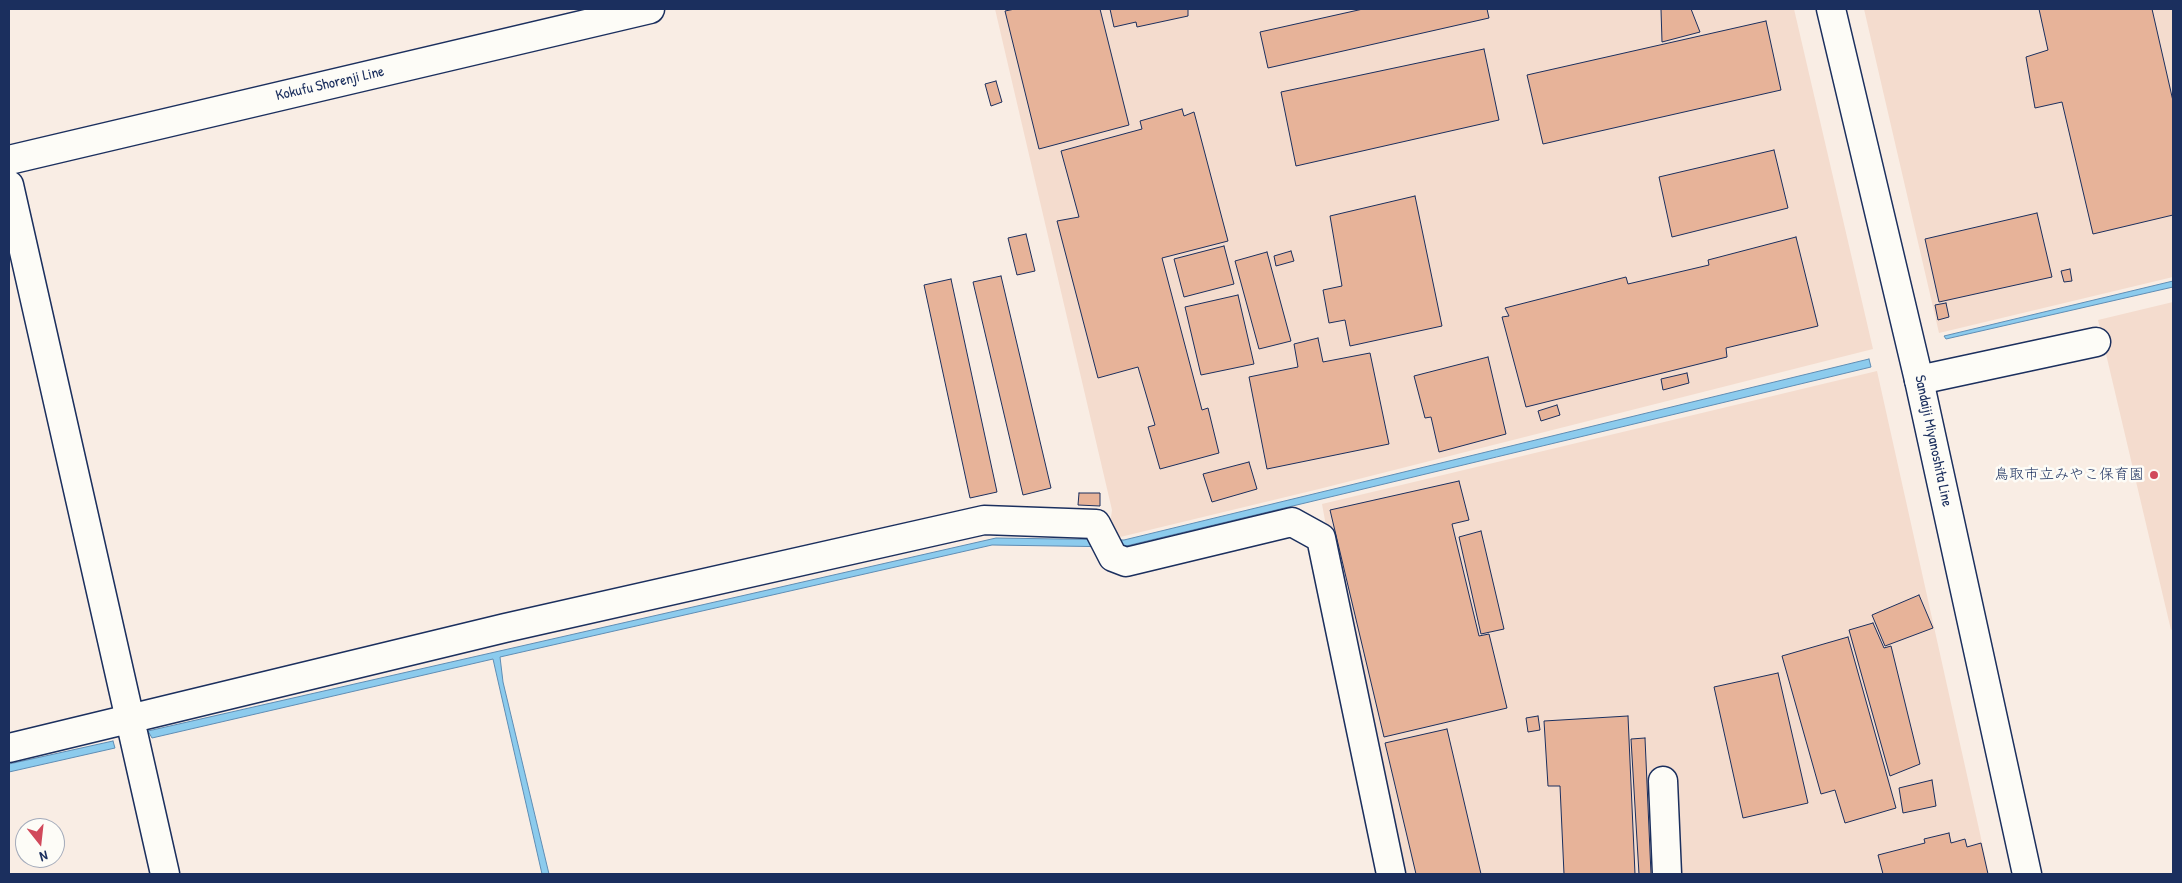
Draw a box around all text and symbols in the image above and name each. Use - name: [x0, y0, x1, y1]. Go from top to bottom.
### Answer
- street label: Kokufu Shorenji Line: [274, 63, 386, 105]
- street label: Sandaiji Miyanoshita Line: [1910, 374, 1956, 508]
- place label: 鳥取市立みやこ保育園: [1994, 466, 2144, 484]
- marker: 鳥取市立みやこ保育園: [2148, 469, 2160, 481]
- north arrow: [15, 818, 65, 868]
- text: N: [38, 847, 50, 867]

